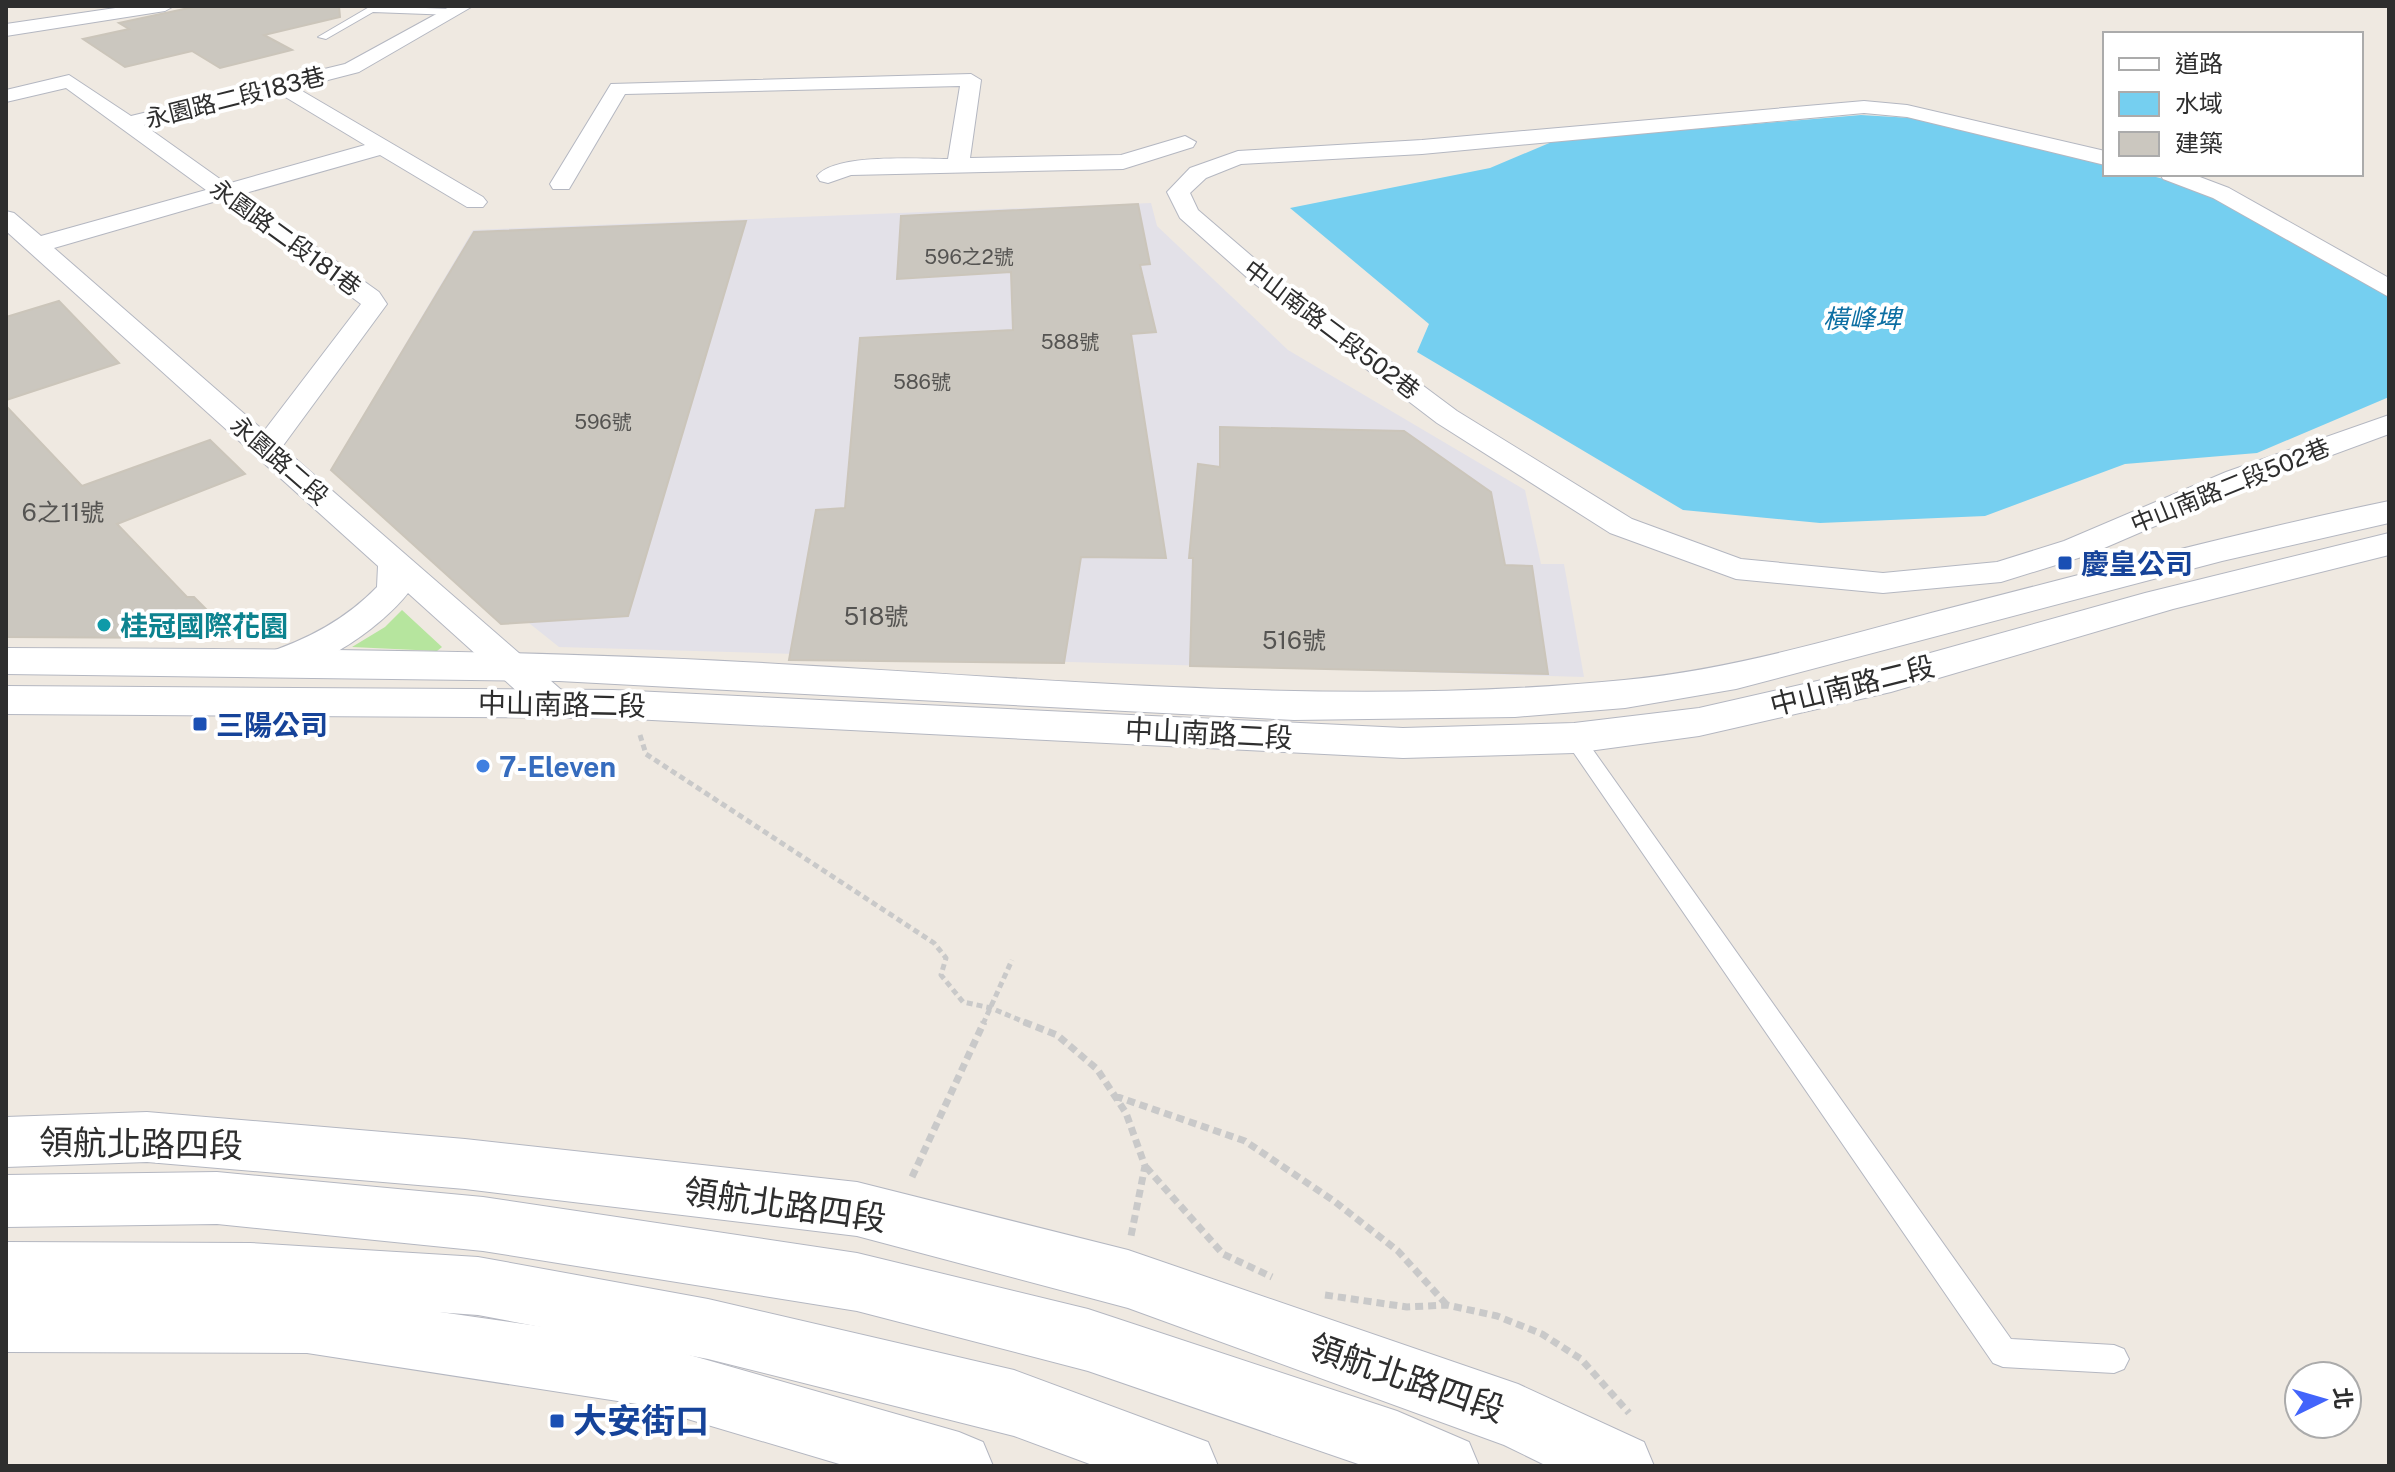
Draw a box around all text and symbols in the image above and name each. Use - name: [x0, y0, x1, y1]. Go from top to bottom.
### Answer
- legend: [2103, 32, 2363, 176]
- text: 道路: [2175, 49, 2223, 77]
- street label: 永園路二段183巷: [142, 61, 328, 133]
- text: 水域: [2175, 89, 2223, 117]
- text: 建築: [2175, 129, 2223, 157]
- street label: 永園路二段181巷: [205, 173, 367, 301]
- house number: 596之2號: [924, 245, 1014, 269]
- street label: 中山南路二段502巷: [1239, 254, 1425, 404]
- water label: 橫峰埤: [1823, 303, 1904, 334]
- house number: 588號: [1041, 330, 1099, 354]
- house number: 586號: [893, 370, 951, 394]
- street label: 永園路二段: [226, 410, 334, 510]
- house number: 596號: [574, 410, 632, 434]
- street label: 中山南路二段502巷: [2126, 432, 2334, 538]
- house number: 6之11號: [22, 498, 104, 526]
- place label: 慶皇公司: [2081, 547, 2193, 580]
- marker: 慶皇公司: [2056, 554, 2074, 572]
- house number: 518號: [844, 602, 908, 630]
- place label: 桂冠國際花園: [120, 609, 288, 642]
- marker: 桂冠國際花園: [95, 616, 113, 634]
- house number: 516號: [1262, 626, 1326, 654]
- street label: 中山南路二段: [1766, 649, 1938, 721]
- street label: 中山南路二段: [478, 686, 646, 722]
- place label: 三陽公司: [216, 708, 328, 741]
- street label: 中山南路二段: [1124, 712, 1294, 754]
- marker: 三陽公司: [191, 715, 209, 733]
- place label: 7-Eleven: [499, 750, 616, 783]
- marker: 7-Eleven: [474, 757, 492, 775]
- street label: 領航北路四段: [39, 1122, 243, 1166]
- street label: 領航北路四段: [681, 1171, 889, 1239]
- street label: 領航北路四段: [1304, 1326, 1510, 1430]
- north arrow: [2283, 1360, 2363, 1440]
- text: 北: [2329, 1386, 2357, 1410]
- place label: 大安街口: [573, 1401, 709, 1441]
- marker: 大安街口: [548, 1412, 566, 1430]

